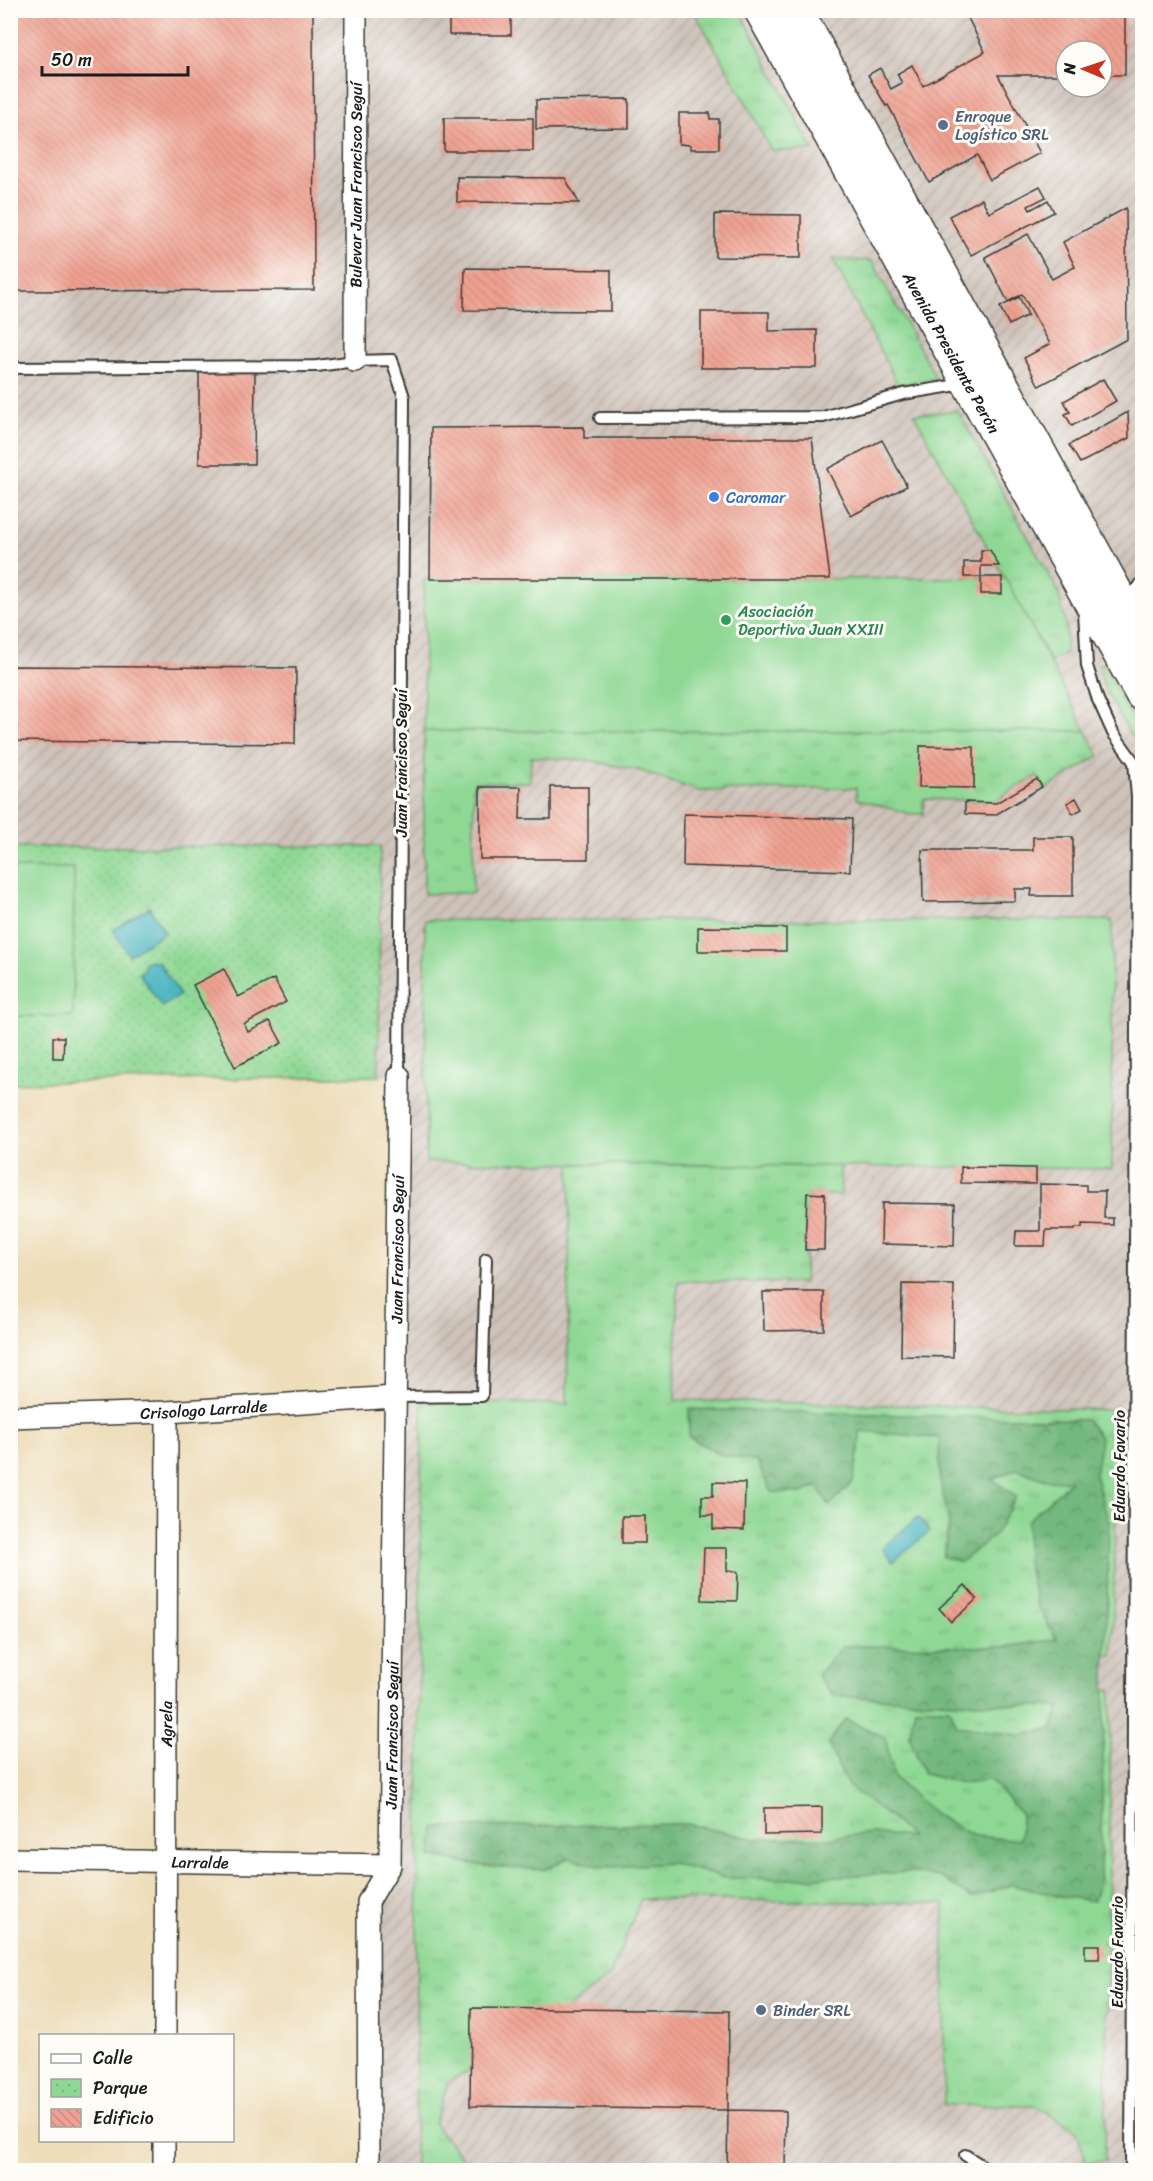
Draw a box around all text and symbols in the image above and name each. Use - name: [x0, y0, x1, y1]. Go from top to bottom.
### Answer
- scale bar: [42, 39, 188, 77]
- north arrow: [1054, 39, 1114, 99]
- text: 50 m: [51, 44, 92, 76]
- text: N: [1055, 62, 1084, 76]
- street label: Bulevar Juan Francisco Seguí: [341, 80, 371, 288]
- place label: Enroque Logístico SRL: [955, 102, 1049, 149]
- marker: Enroque Logístico SRL: [936, 118, 950, 132]
- street label: Avenida Presidente Perón: [894, 265, 1008, 439]
- place label: Caromar: [726, 483, 787, 512]
- marker: Caromar: [707, 490, 721, 504]
- place label: Asociación Deportiva Juan XXIII: [737, 597, 884, 644]
- marker: Asociación Deportiva Juan XXIII: [719, 613, 733, 627]
- street label: Juan Francisco Seguí: [387, 687, 416, 838]
- street label: Juan Francisco Seguí: [382, 1172, 413, 1324]
- street label: Crisologo Larralde: [140, 1391, 268, 1428]
- street label: Eduardo Favario: [1105, 1410, 1134, 1522]
- street label: Juan Francisco Seguí: [377, 1658, 407, 1810]
- street label: Agrela: [152, 1700, 181, 1748]
- street label: Larralde: [171, 1848, 229, 1877]
- street label: Eduardo Favario: [1103, 1896, 1132, 2008]
- place label: Binder SRL: [773, 1996, 851, 2025]
- marker: Binder SRL: [754, 2003, 768, 2017]
- legend: [39, 2034, 234, 2142]
- text: Calle: [93, 2042, 133, 2074]
- text: Parque: [93, 2072, 148, 2104]
- text: Edificio: [93, 2102, 154, 2134]

